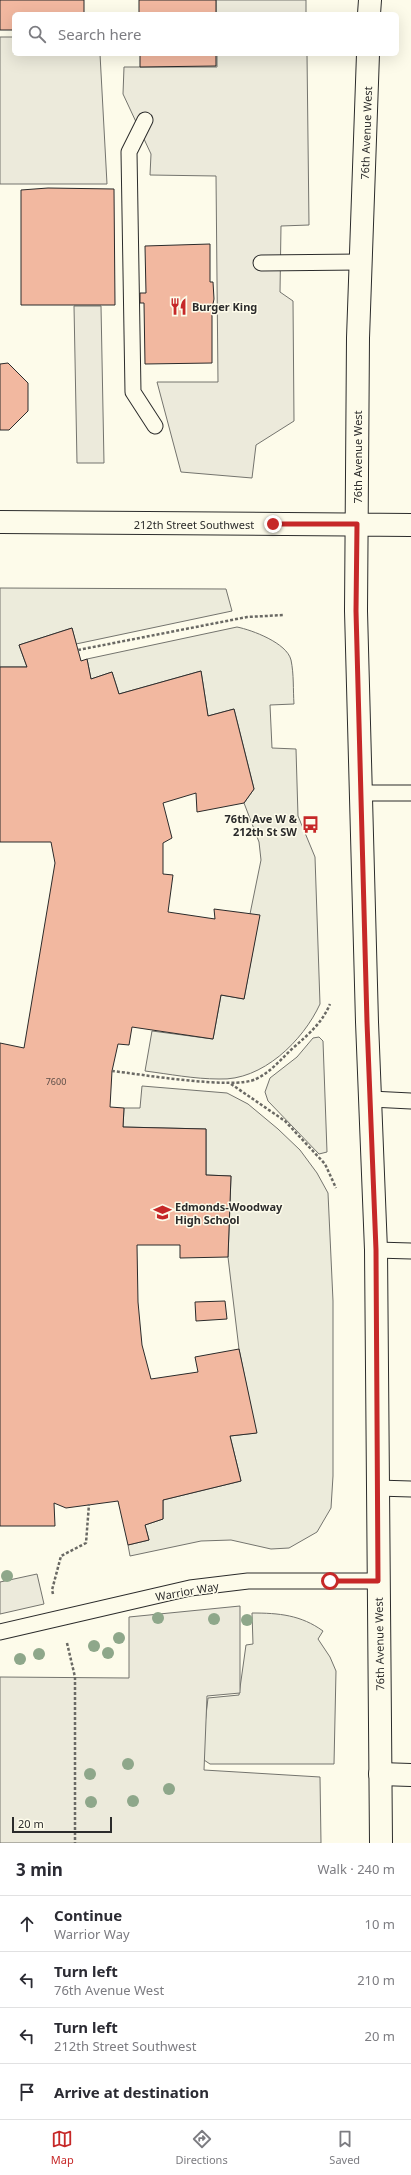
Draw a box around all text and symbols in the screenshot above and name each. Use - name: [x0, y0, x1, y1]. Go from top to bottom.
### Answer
- search box: [12, 12, 399, 56]
- icon: search: [26, 23, 48, 45]
- text: Search here: [58, 24, 141, 44]
- street label: 76th Avenue West: [357, 86, 375, 180]
- restaurant icon: Burger King: [169, 296, 189, 316]
- place label: Burger King: [192, 299, 257, 314]
- street label: 76th Avenue West: [350, 410, 365, 504]
- route end: [264, 515, 282, 533]
- street label: 212th Street Southwest: [134, 517, 254, 532]
- place label: 76th Ave W & 212th St SW: [225, 811, 298, 839]
- bus stop icon: 76th Ave W & 212th St SW: [300, 814, 320, 834]
- house number: 7600: [46, 1075, 66, 1088]
- place label: Edmonds-Woodway High School: [175, 1199, 283, 1227]
- school or university icon: Edmonds-Woodway High School: [152, 1202, 172, 1222]
- route start: [321, 1572, 339, 1590]
- street label: Warrior Way: [154, 1578, 220, 1604]
- street label: 76th Avenue West: [371, 1597, 387, 1691]
- scale bar: [12, 1815, 112, 1834]
- text: 20 m: [18, 1816, 44, 1831]
- text: 3 min: [16, 1858, 63, 1881]
- text: Walk · 240 m: [317, 1860, 395, 1878]
- text: Continue: [54, 1905, 122, 1925]
- icon: ahead: [16, 1913, 38, 1935]
- text: 10 m: [365, 1915, 395, 1933]
- text: Warrior Way: [54, 1925, 130, 1943]
- text: Turn left: [54, 1961, 118, 1981]
- icon: left: [16, 1969, 38, 1991]
- text: 210 m: [357, 1971, 395, 1989]
- text: 76th Avenue West: [54, 1981, 164, 1999]
- text: Turn left: [54, 2017, 118, 2037]
- icon: left: [16, 2025, 38, 2047]
- text: 20 m: [365, 2027, 395, 2045]
- text: 212th Street Southwest: [54, 2037, 196, 2055]
- icon: arrive: [16, 2081, 38, 2103]
- text: Arrive at destination: [54, 2082, 209, 2102]
- tab: Map: [51, 2128, 74, 2167]
- tab: Directions: [175, 2128, 228, 2167]
- tab: Saved: [329, 2128, 360, 2167]

